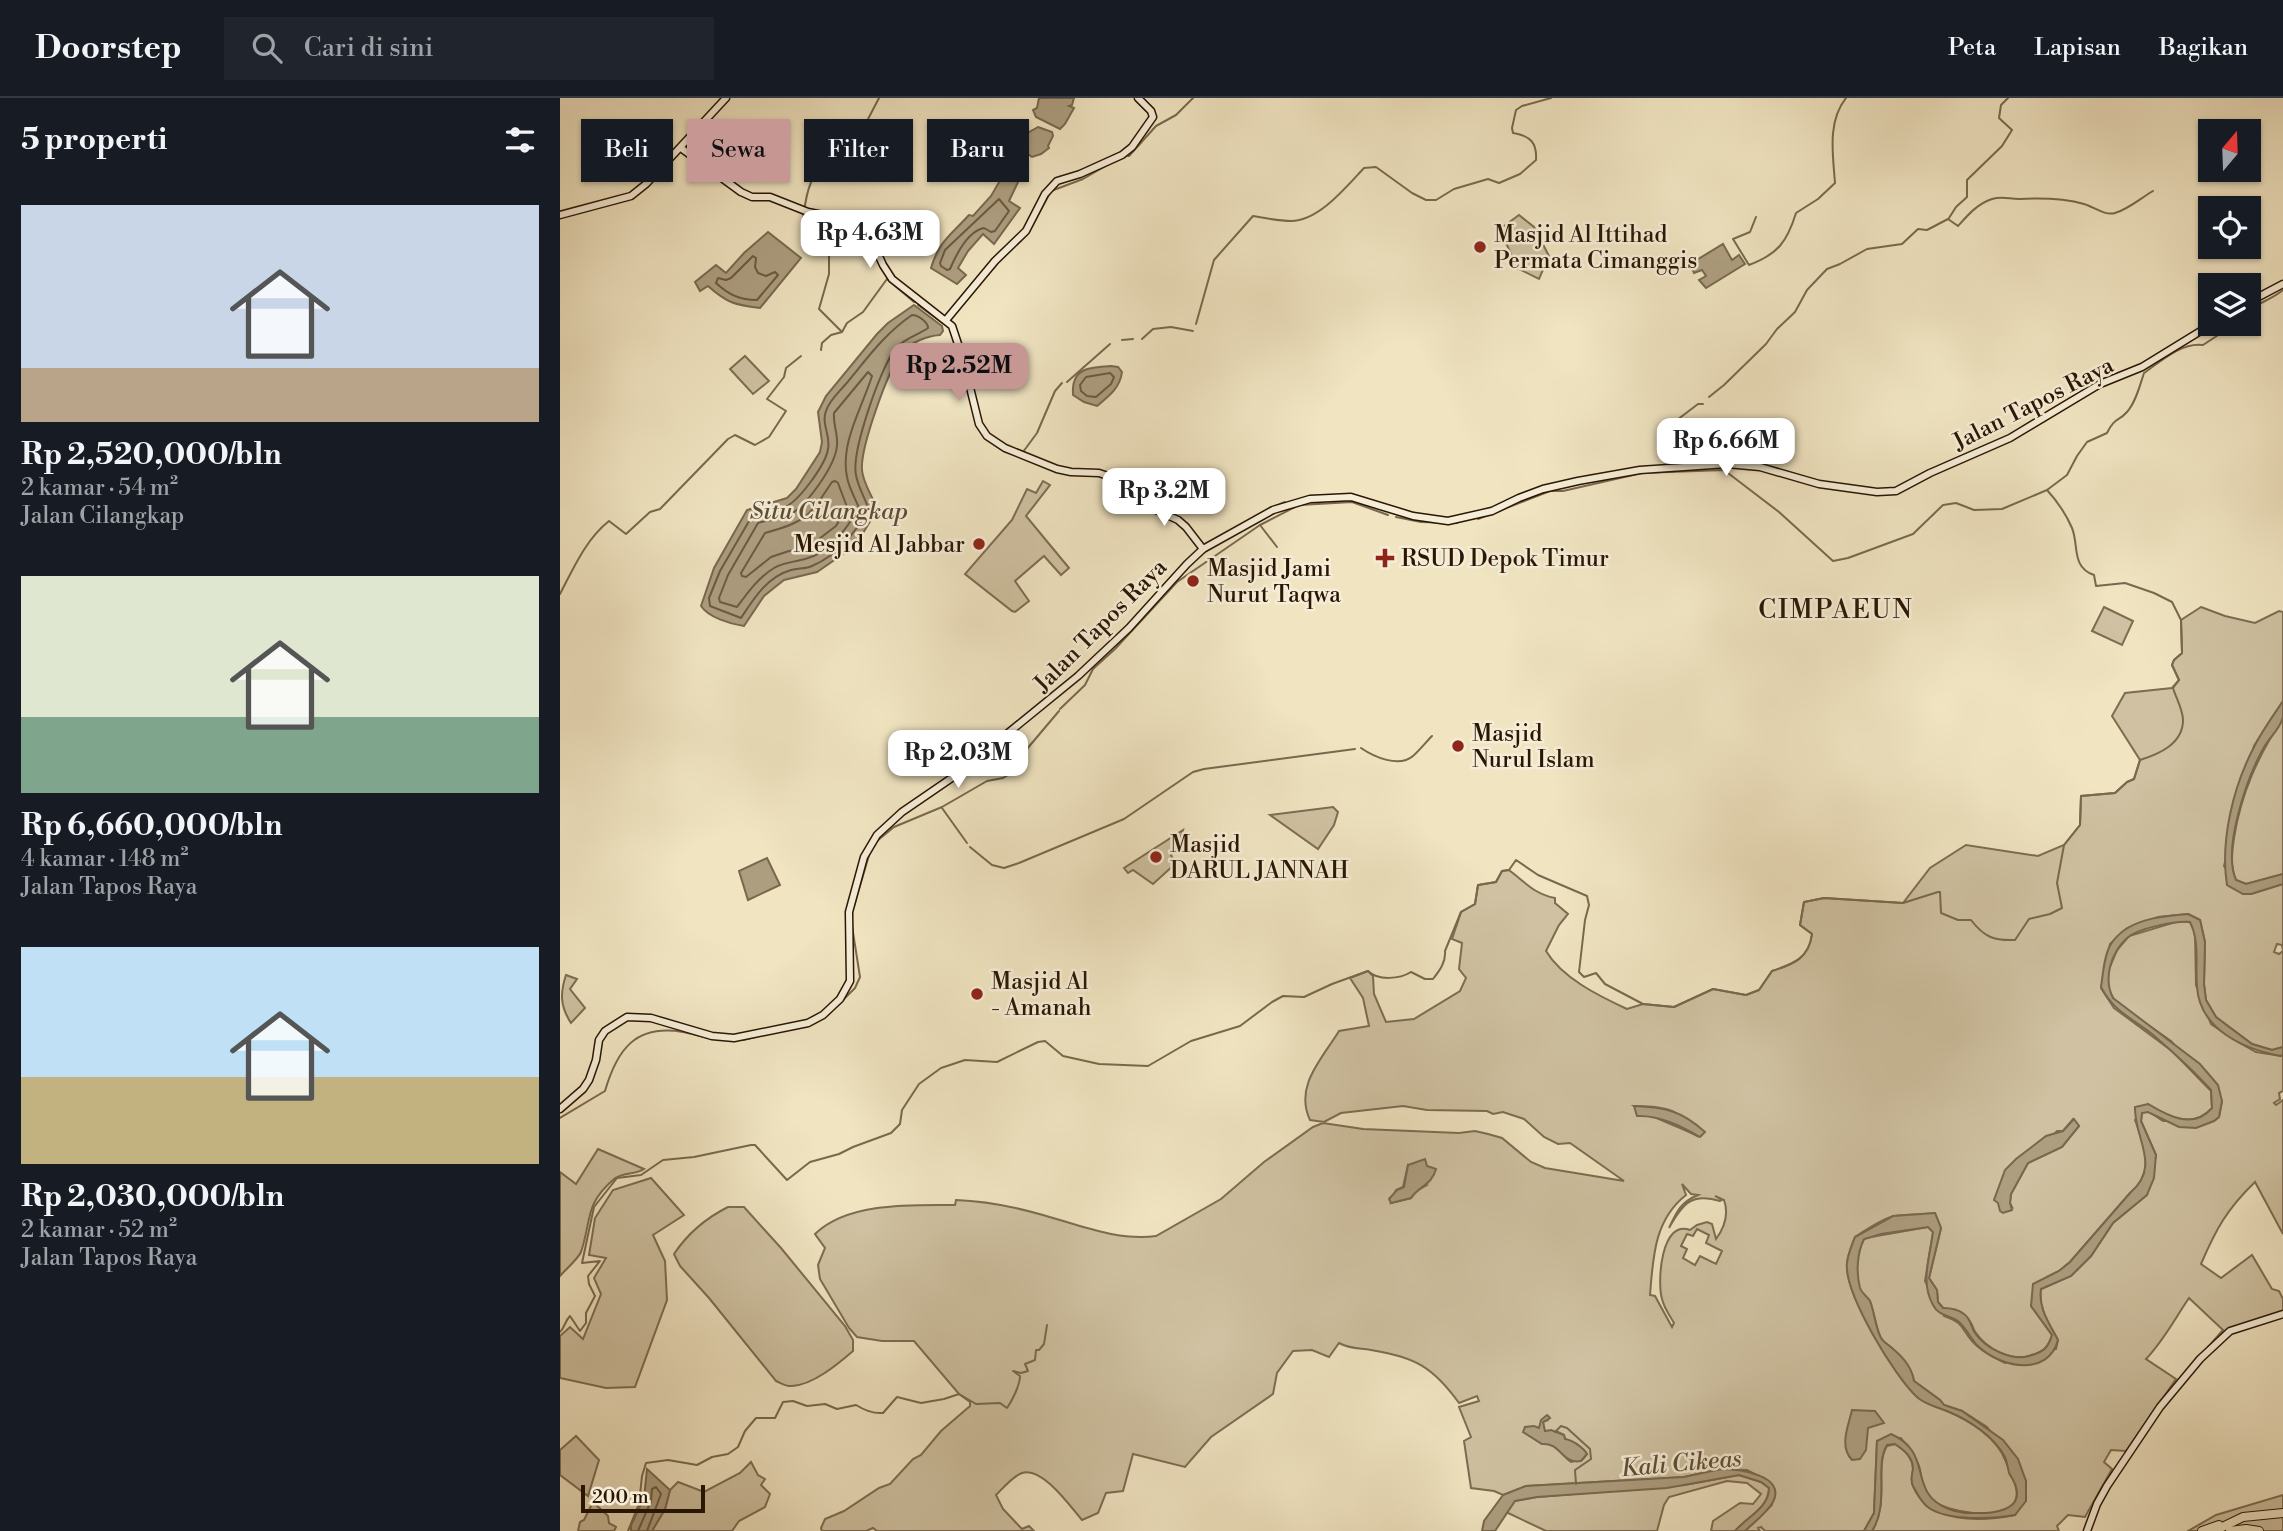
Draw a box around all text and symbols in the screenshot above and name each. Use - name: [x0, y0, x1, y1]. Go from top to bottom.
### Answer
- search box: [224, 17, 714, 80]
- text: Doorstep: [35, 28, 182, 69]
- icon: search: [248, 29, 286, 67]
- text: Cari di sini: [304, 32, 433, 64]
- text: Peta: [1948, 33, 1996, 63]
- text: Lapisan: [2034, 33, 2121, 63]
- text: Bagikan: [2159, 33, 2248, 63]
- chip: Beli: [581, 119, 673, 182]
- chip: Sewa: [687, 119, 790, 182]
- chip: Filter: [804, 119, 913, 182]
- chip: Baru: [927, 119, 1029, 182]
- north arrow: [2198, 119, 2261, 182]
- map controls: [2198, 119, 2261, 336]
- text: 5 properti: [21, 121, 167, 159]
- icon: filters: [501, 121, 539, 159]
- button: locate: [2198, 196, 2261, 259]
- pin: Rp 4.63M: [798, 211, 942, 270]
- text: Rp 4.63M: [817, 219, 923, 247]
- place label: Masjid Al Ittihad Permata Cimanggis: [1494, 221, 1697, 275]
- marker: Masjid Al Ittihad Permata Cimanggis: [1472, 239, 1488, 255]
- icon: home: [217, 251, 343, 377]
- button: layers: [2198, 273, 2261, 336]
- pin: Rp 2.52M: [887, 344, 1031, 403]
- street label: Jalan Tapos Raya: [1948, 351, 2119, 457]
- text: Rp 2.52M: [906, 352, 1012, 380]
- pin: Rp 6.66M: [1654, 418, 1798, 478]
- text: Rp 6.66M: [1673, 427, 1779, 455]
- text: Rp 2,520,000/bln: [21, 436, 282, 474]
- pin: Rp 3.2M: [1099, 468, 1229, 528]
- text: 2 kamar · 54 m²: [21, 474, 178, 502]
- text: Rp 3.2M: [1118, 477, 1210, 505]
- water label: Situ Cilangkap: [750, 497, 908, 527]
- text: Jalan Cilangkap: [21, 502, 184, 530]
- place label: Mesjid Al Jabbar: [793, 531, 965, 559]
- marker: Mesjid Al Jabbar: [971, 536, 987, 552]
- place label: RSUD Depok Timur: [1401, 545, 1609, 573]
- marker: RSUD Depok Timur: [1375, 548, 1395, 568]
- street label: Jalan Tapos Raya: [1028, 553, 1173, 699]
- place label: Masjid Jami Nurut Taqwa: [1207, 555, 1341, 609]
- marker: Masjid Jami Nurut Taqwa: [1185, 573, 1201, 589]
- district label: CIMPAEUN: [1758, 594, 1914, 626]
- icon: home: [217, 622, 343, 748]
- place label: Masjid Nurul Islam: [1472, 720, 1595, 774]
- pin: Rp 2.03M: [886, 730, 1030, 790]
- marker: Masjid Nurul Islam: [1450, 738, 1466, 754]
- text: Rp 2.03M: [904, 739, 1012, 767]
- text: Rp 6,660,000/bln: [21, 807, 282, 845]
- place label: Masjid DARUL JANNAH: [1170, 831, 1349, 885]
- text: 4 kamar · 148 m²: [21, 845, 189, 873]
- marker: Masjid DARUL JANNAH: [1148, 849, 1164, 865]
- text: Jalan Tapos Raya: [21, 873, 197, 901]
- place label: Masjid Al - Amanah: [991, 968, 1092, 1022]
- marker: Masjid Al - Amanah: [969, 986, 985, 1002]
- icon: home: [217, 993, 343, 1119]
- text: Rp 2,030,000/bln: [21, 1178, 284, 1216]
- text: 2 kamar · 52 m²: [21, 1216, 177, 1244]
- text: Jalan Tapos Raya: [21, 1244, 197, 1272]
- water label: Kali Cikeas: [1620, 1444, 1743, 1484]
- scale bar: [581, 1482, 705, 1514]
- text: 200 m: [592, 1485, 649, 1509]

